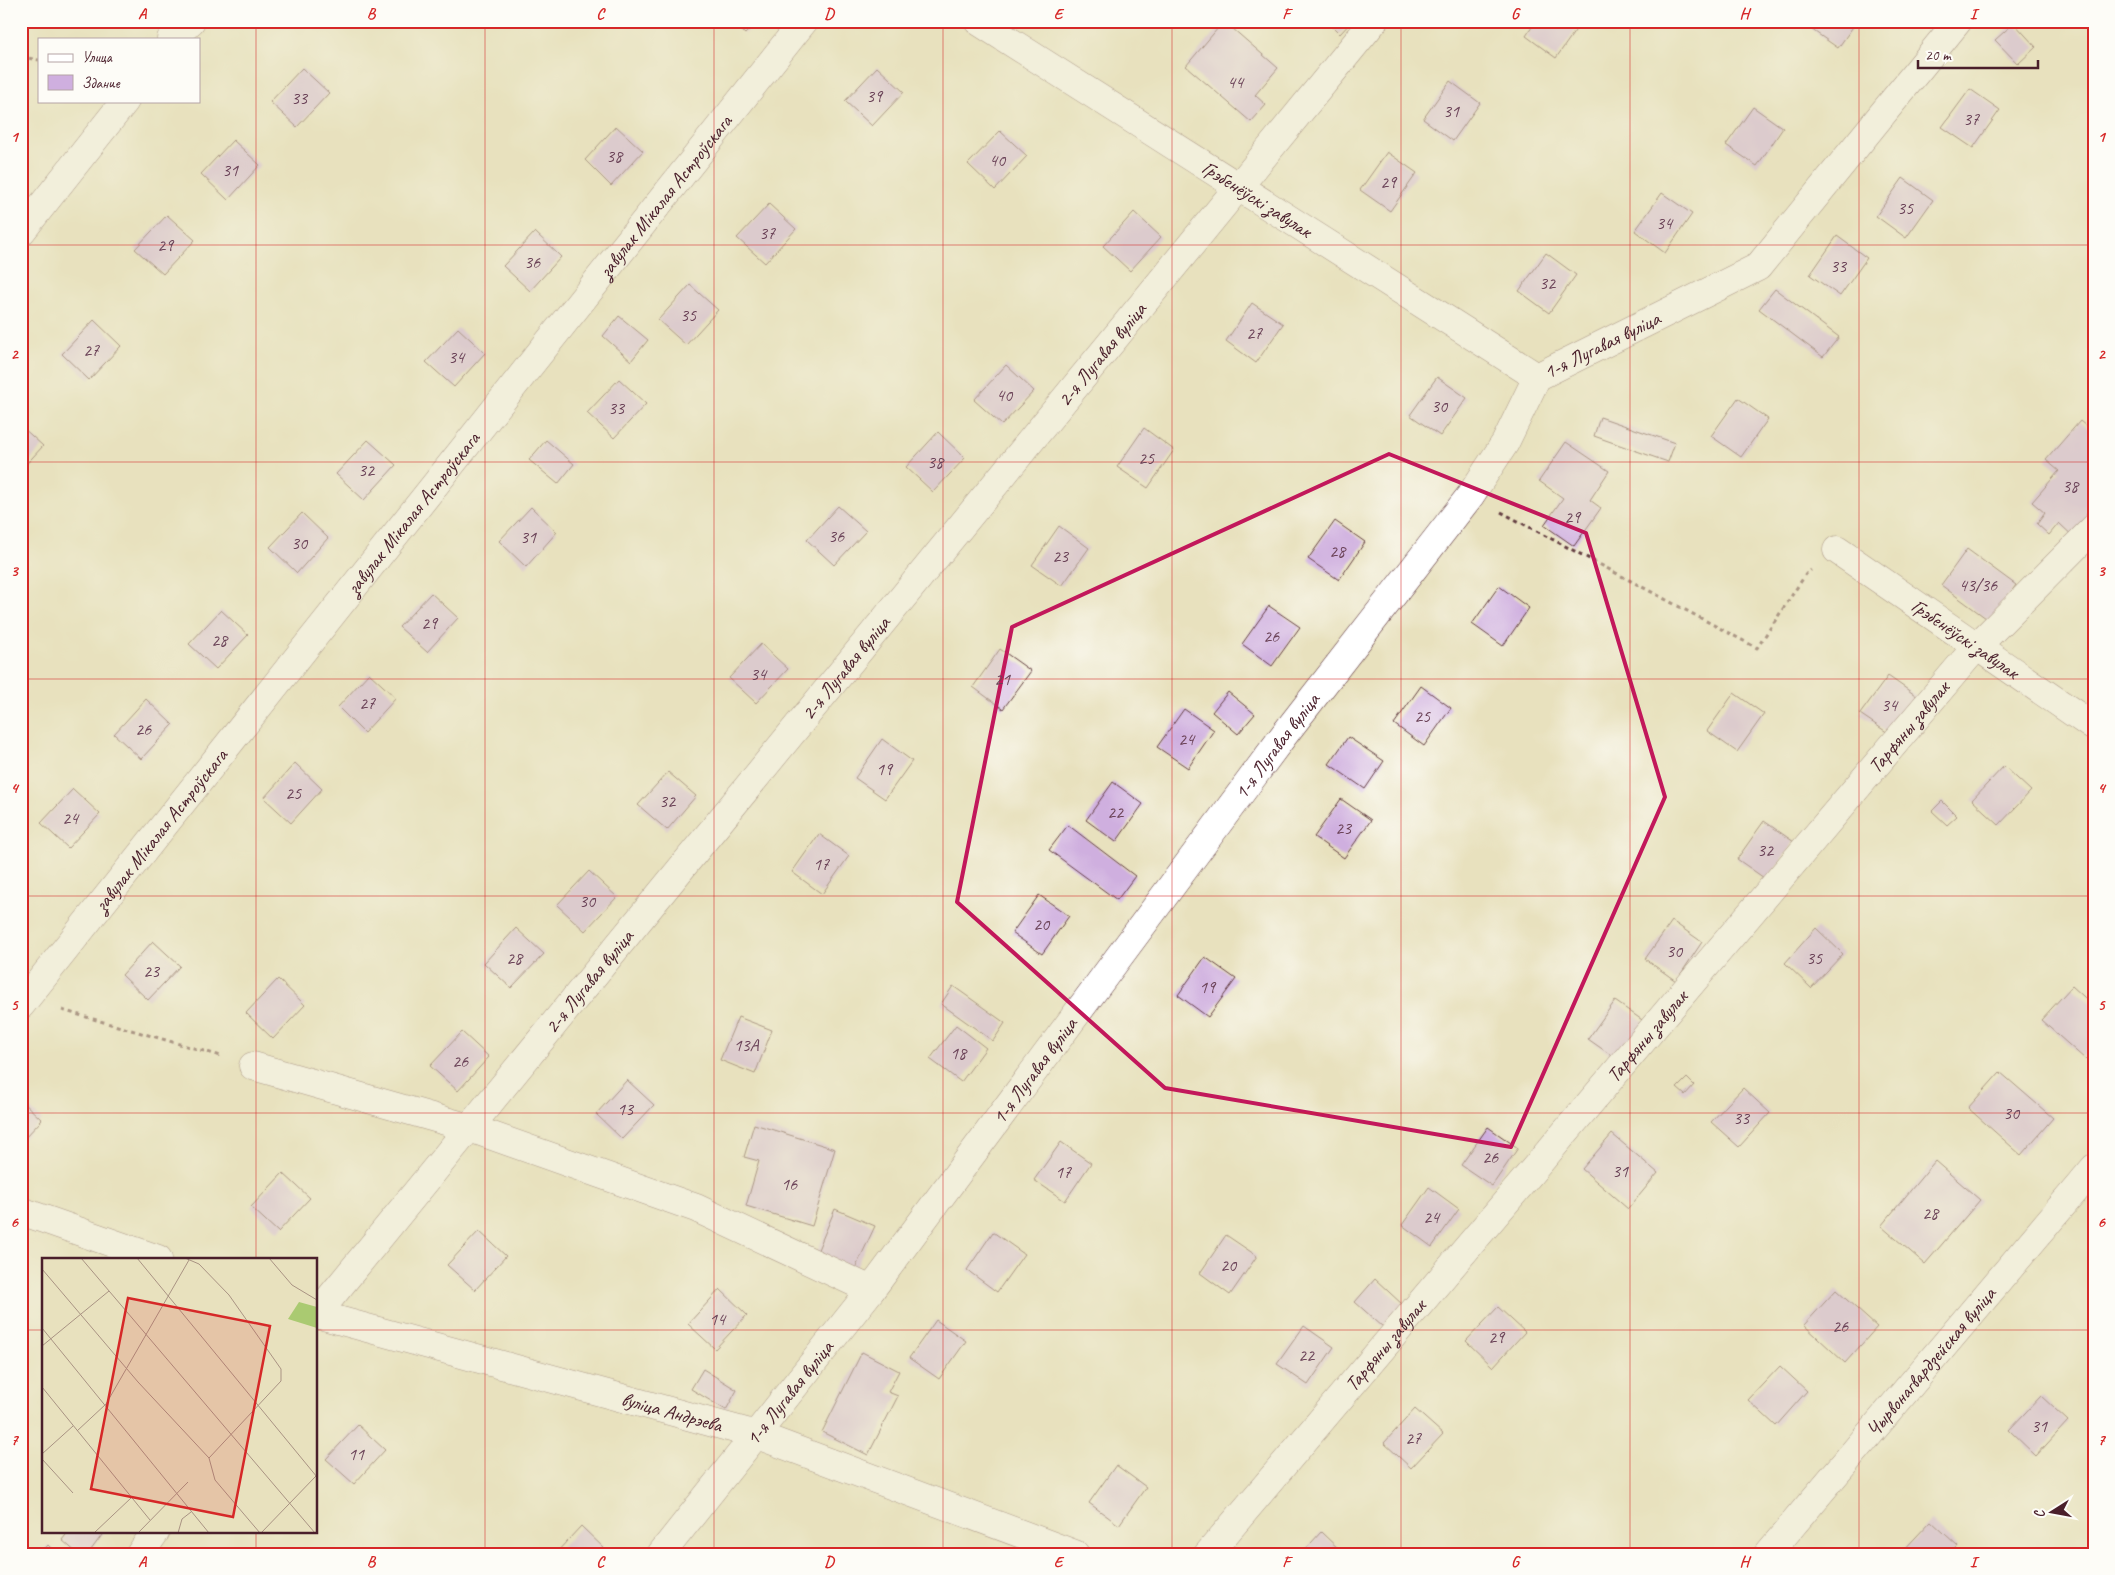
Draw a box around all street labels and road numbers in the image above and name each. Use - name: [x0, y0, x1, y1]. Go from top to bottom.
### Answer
- street label: завулак Мікалая Астроўскага: [591, 108, 738, 285]
- street label: Грэбенёўскі завулак: [1198, 155, 1318, 244]
- street label: 2-я Лугавая вуліца: [1052, 296, 1152, 411]
- street label: 1-я Лугавая вуліца: [1539, 305, 1665, 384]
- street label: завулак Мікалая Астроўскага: [339, 425, 486, 602]
- street label: Грэбенёўскі завулак: [1907, 593, 2025, 685]
- street label: 2-я Лугавая вуліца: [795, 610, 896, 725]
- street label: Тарфяны завулак: [1862, 674, 1956, 778]
- street label: 1-я Лугавая вуліца: [1228, 687, 1326, 804]
- street label: завулак Мікалая Астроўскага: [86, 742, 234, 919]
- street label: 2-я Лугавая вуліца: [539, 923, 639, 1038]
- street label: Тарфяны завулак: [1601, 983, 1694, 1087]
- street label: 1-я Лугавая вуліца: [986, 1011, 1083, 1129]
- street label: Чырвонагвардзейская вуліца: [1860, 1281, 2002, 1441]
- street label: Тарфяны завулак: [1339, 1293, 1432, 1396]
- street label: 1-я Лугавая вуліца: [740, 1334, 839, 1450]
- street label: вуліца Андрэева: [619, 1386, 727, 1438]

